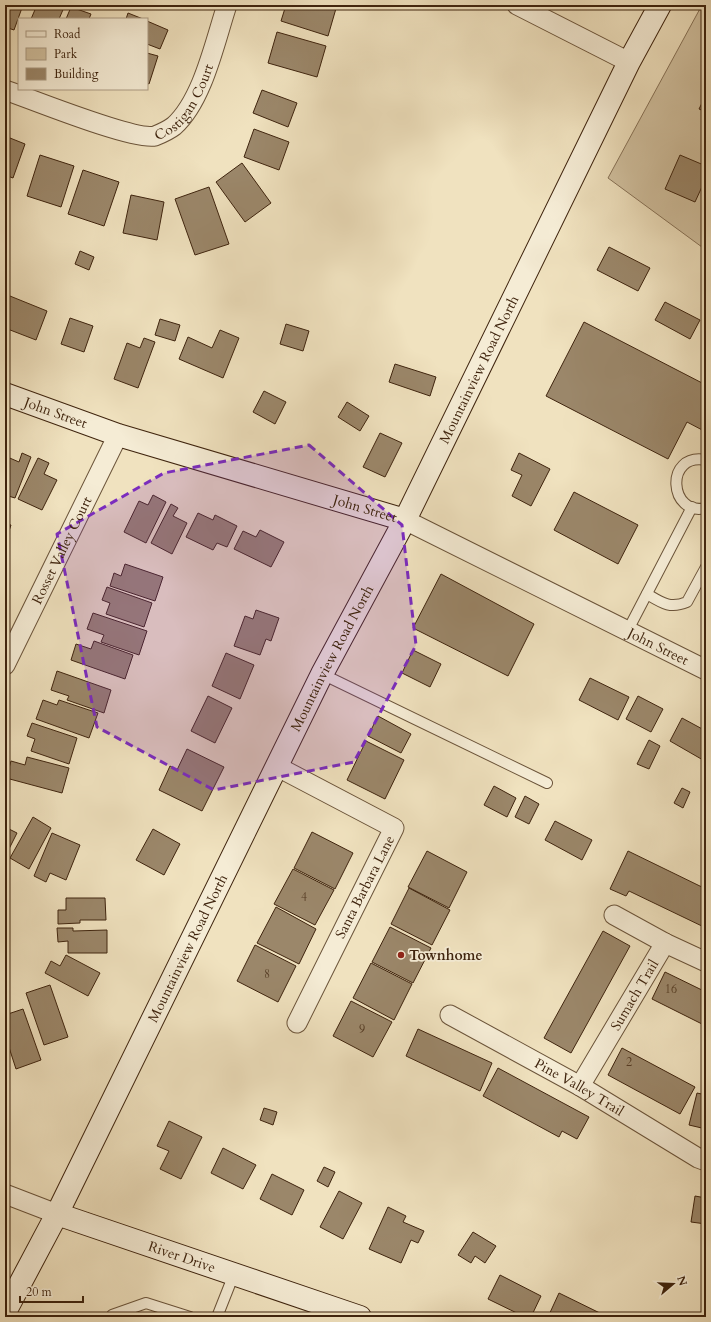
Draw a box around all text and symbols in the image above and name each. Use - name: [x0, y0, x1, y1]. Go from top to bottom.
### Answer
- legend: [18, 18, 148, 90]
- text: Road: [54, 26, 81, 42]
- text: Park: [54, 46, 78, 62]
- street label: Costigan Court: [151, 61, 218, 145]
- text: Building: [54, 66, 99, 82]
- street label: Mountainview Road North: [434, 292, 523, 447]
- street label: John Street: [20, 392, 90, 433]
- street label: John Street: [329, 489, 400, 527]
- street label: Rosset Valley Court: [27, 493, 96, 607]
- street label: Mountainview Road North: [286, 581, 378, 735]
- street label: John Street: [623, 622, 692, 670]
- street label: Santa Barbara Lane: [331, 832, 399, 942]
- street label: Mountainview Road North: [143, 871, 232, 1025]
- house number: 4: [301, 889, 307, 905]
- place label: Townhome: [409, 946, 482, 965]
- marker: Townhome: [396, 950, 406, 960]
- street label: Sumach Trail: [606, 956, 663, 1034]
- house number: 8: [264, 966, 270, 982]
- house number: 16: [665, 981, 677, 997]
- house number: 9: [359, 1021, 365, 1037]
- street label: Pine Valley Trail: [531, 1054, 628, 1120]
- house number: 2: [626, 1054, 632, 1070]
- street label: River Drive: [146, 1236, 218, 1277]
- north arrow: [653, 1264, 693, 1304]
- text: N: [673, 1274, 691, 1288]
- scale bar: [20, 1278, 83, 1304]
- text: 20 m: [26, 1284, 53, 1300]

